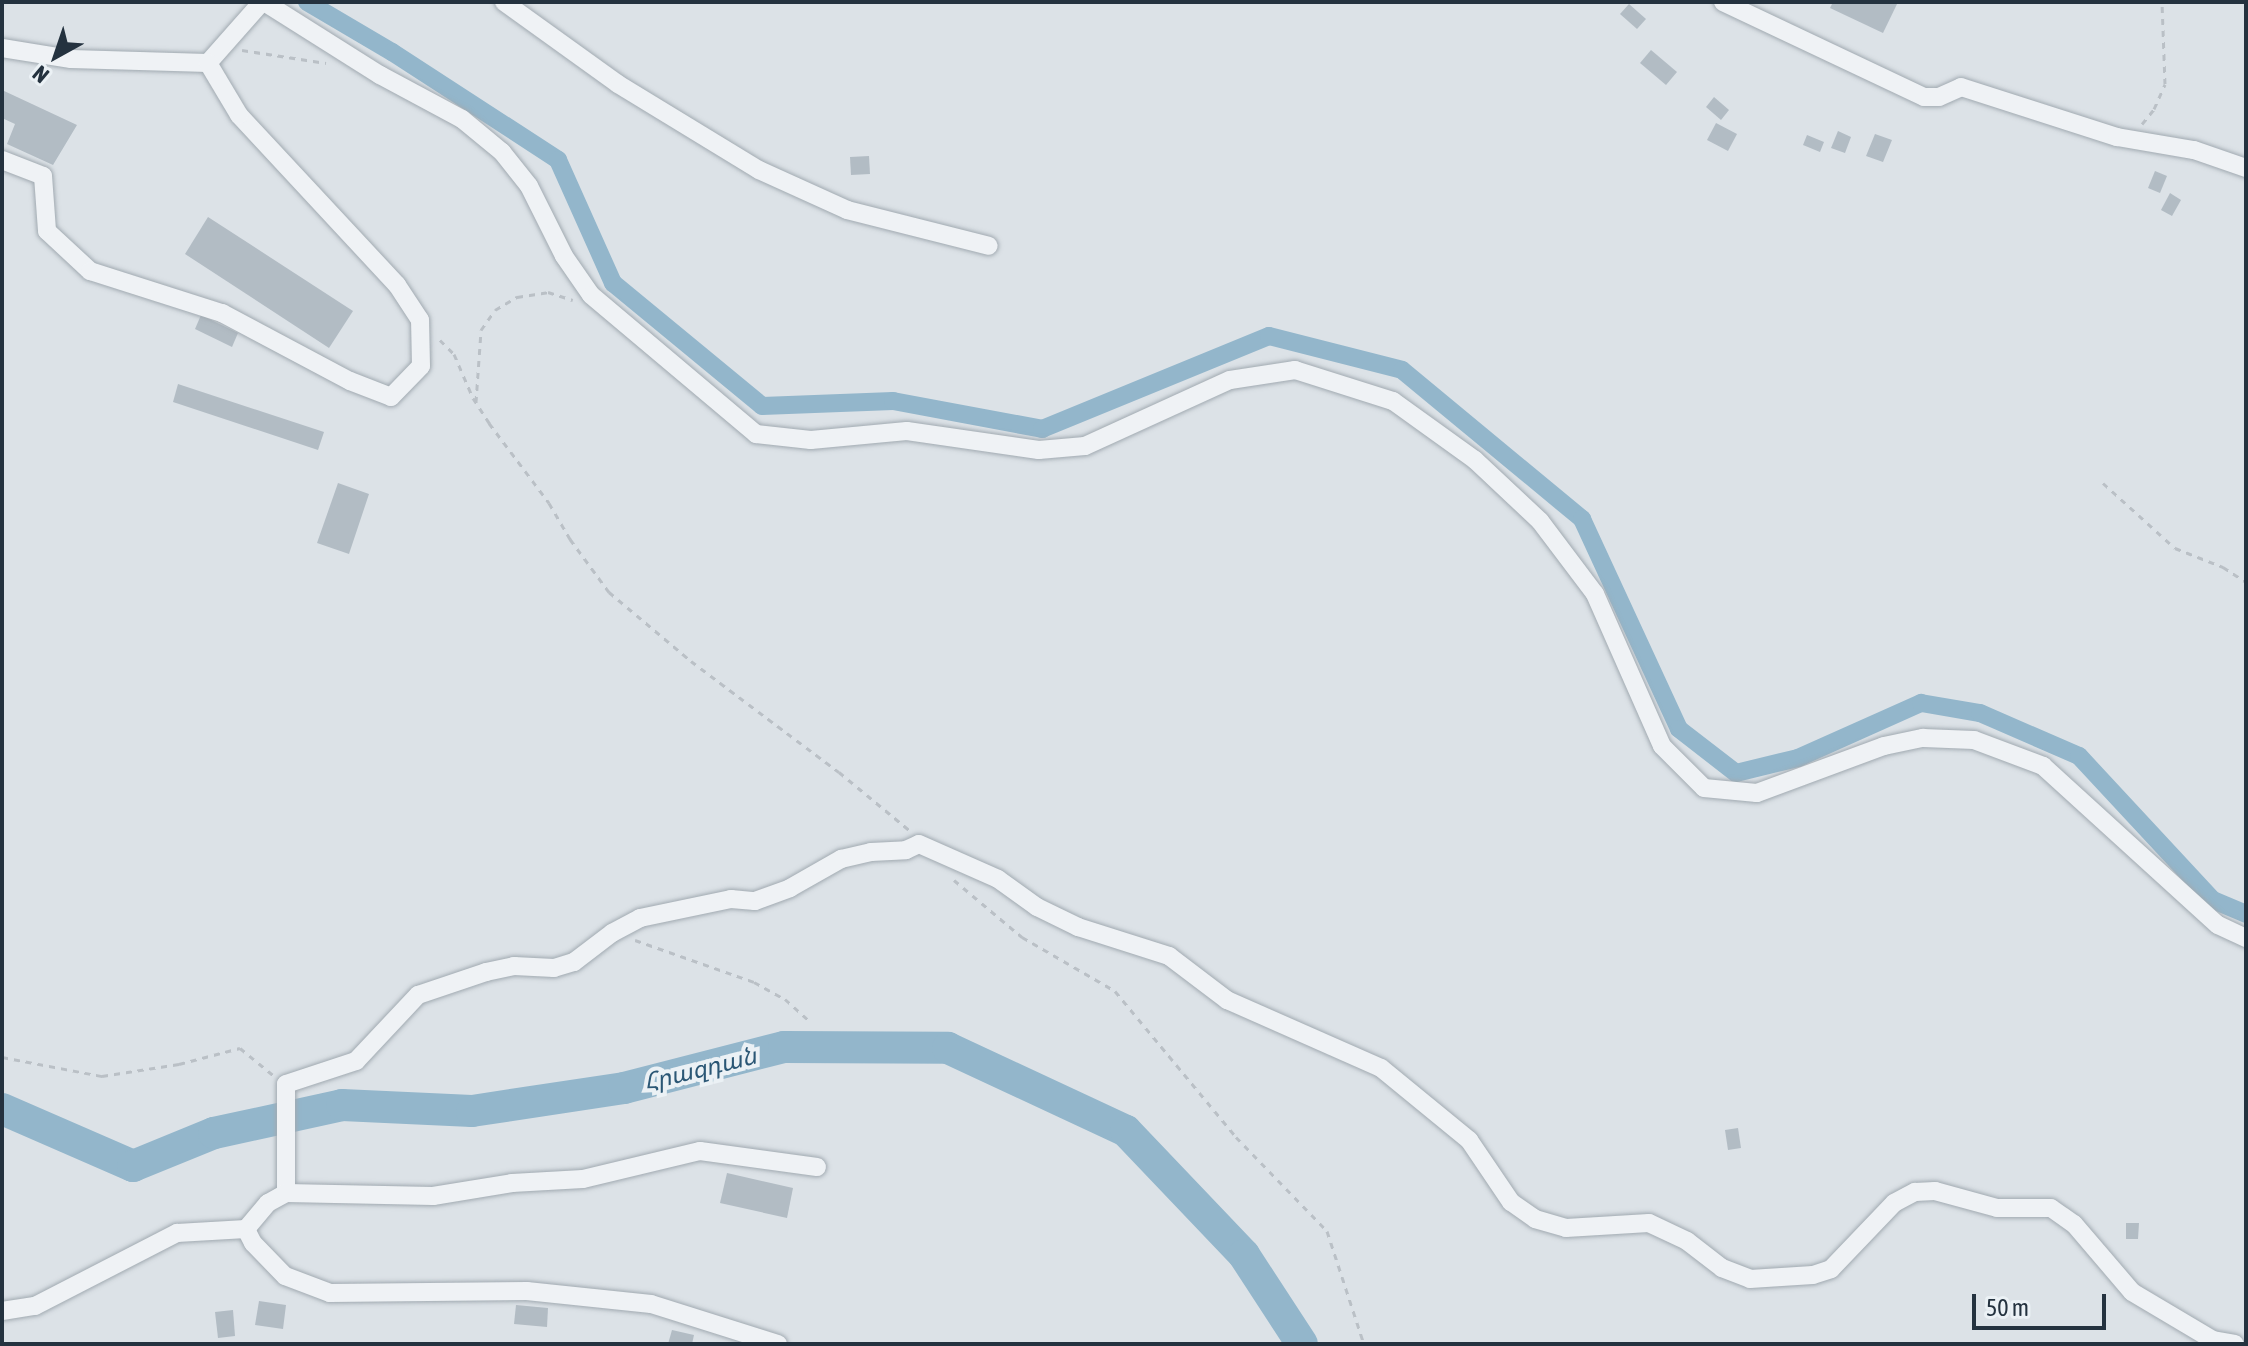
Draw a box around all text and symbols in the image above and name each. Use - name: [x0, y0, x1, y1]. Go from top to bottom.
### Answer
- north arrow: [16, 16, 96, 96]
- text: N: [27, 60, 54, 89]
- water label: Հրազդան: [641, 1041, 759, 1097]
- scale bar: [1976, 1278, 2110, 1328]
- text: 50 m: [1986, 1294, 2029, 1321]

